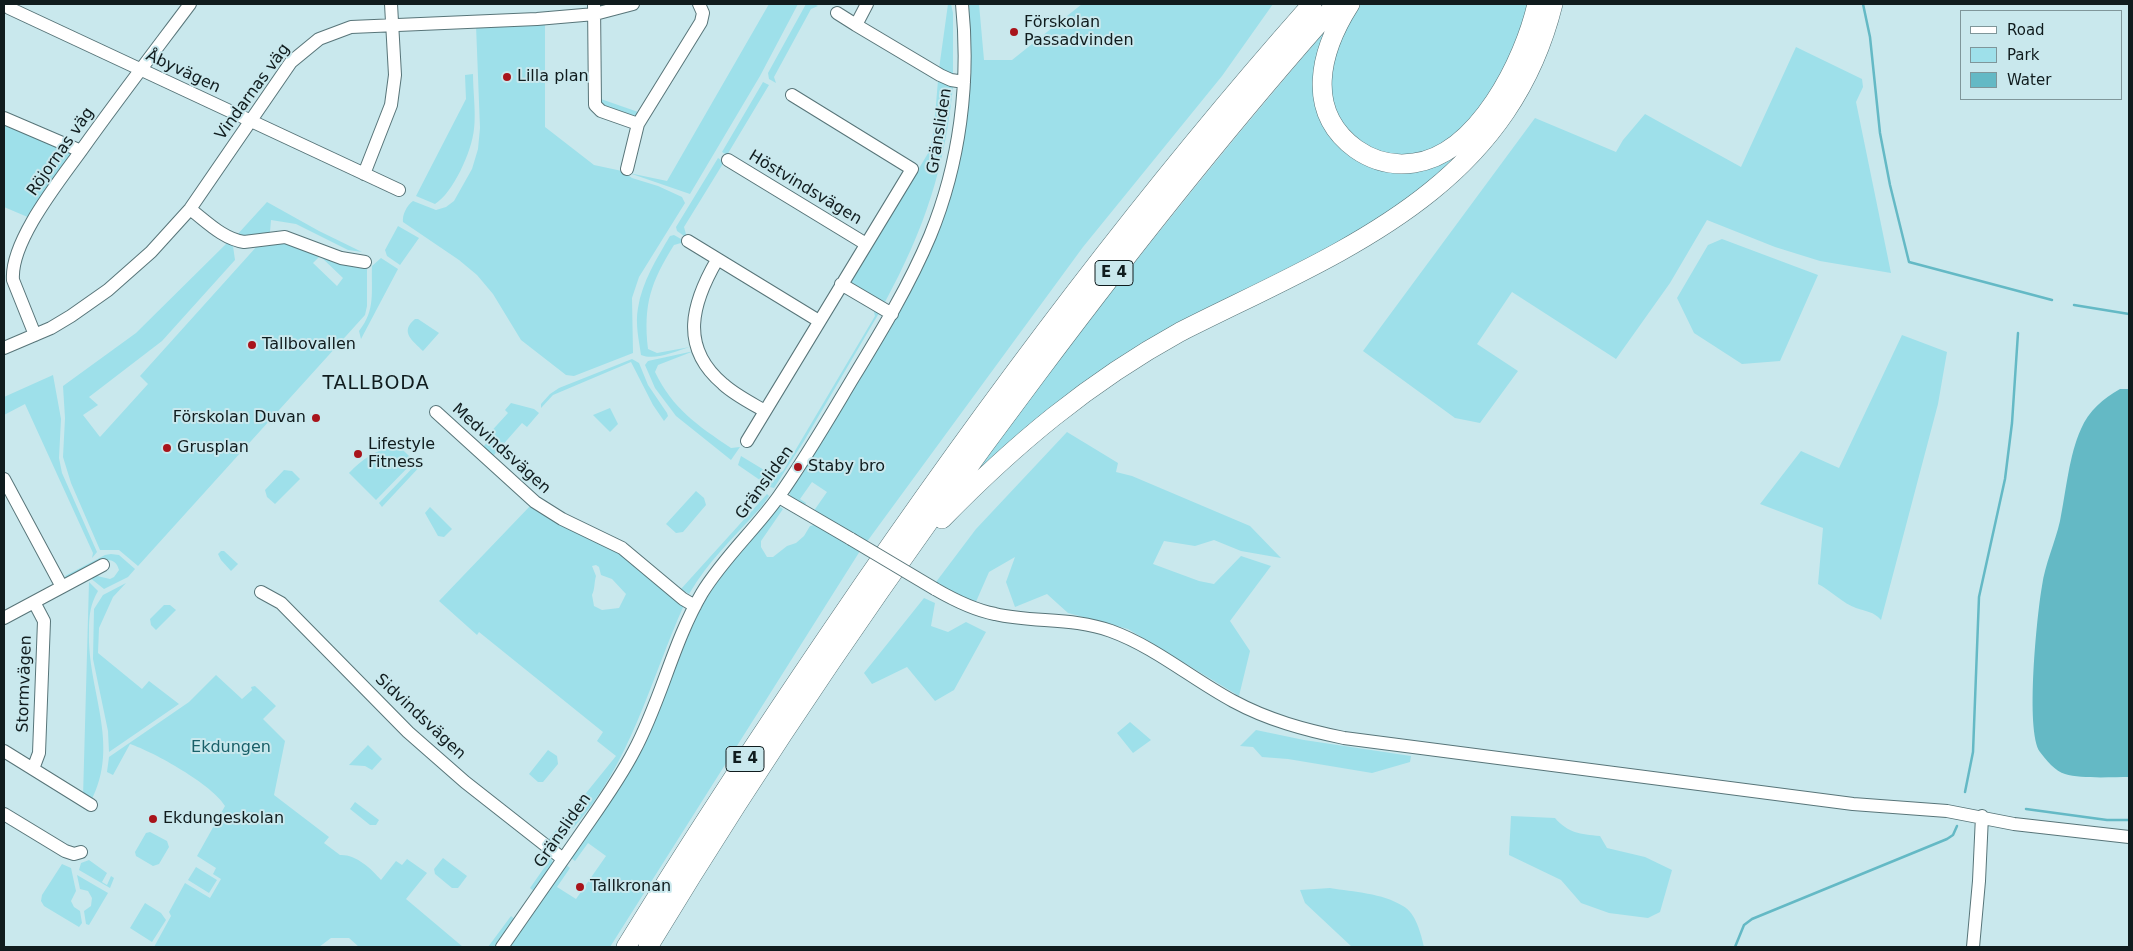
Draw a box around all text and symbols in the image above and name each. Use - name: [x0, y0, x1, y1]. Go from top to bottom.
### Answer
- legend: [1960, 10, 2123, 100]
- place label: Förskolan Passadvinden: [1024, 13, 1134, 51]
- text: Road: [2007, 21, 2045, 39]
- marker: Förskolan Passadvinden: [1008, 26, 1020, 38]
- street label: Vindarnas väg: [212, 40, 294, 144]
- street label: Åbyvägen: [143, 46, 223, 98]
- text: Park: [2007, 46, 2039, 64]
- place label: Lilla plan: [517, 67, 589, 87]
- marker: Lilla plan: [501, 71, 513, 83]
- text: Water: [2007, 71, 2051, 89]
- street label: Gränsliden: [924, 87, 956, 175]
- street label: Röjornas väg: [23, 104, 99, 200]
- street label: Höstvindsvägen: [745, 147, 865, 229]
- road number: E 4: [1095, 260, 1133, 286]
- place label: Tallbovallen: [262, 335, 356, 355]
- marker: Tallbovallen: [246, 339, 258, 351]
- district label: TALLBODA: [321, 373, 431, 395]
- street label: Medvindsvägen: [448, 400, 554, 498]
- place label: Förskolan Duvan: [173, 408, 306, 428]
- marker: Förskolan Duvan: [310, 412, 322, 424]
- place label: Lifestyle Fitness: [368, 435, 435, 473]
- place label: Grusplan: [177, 438, 249, 458]
- marker: Grusplan: [161, 442, 173, 454]
- street label: Gränsliden: [732, 442, 798, 524]
- marker: Lifestyle Fitness: [352, 448, 364, 460]
- place label: Staby bro: [808, 457, 885, 477]
- marker: Staby bro: [792, 461, 804, 473]
- street label: Stormvägen: [14, 635, 36, 733]
- street label: Sidvindsvägen: [371, 670, 469, 764]
- park label: Ekdungen: [191, 738, 271, 758]
- road number: E 4: [726, 746, 764, 772]
- street label: Gränsliden: [530, 790, 596, 872]
- place label: Ekdungeskolan: [163, 809, 284, 829]
- marker: Ekdungeskolan: [147, 813, 159, 825]
- place label: Tallkronan: [590, 877, 671, 897]
- marker: Tallkronan: [574, 881, 586, 893]

